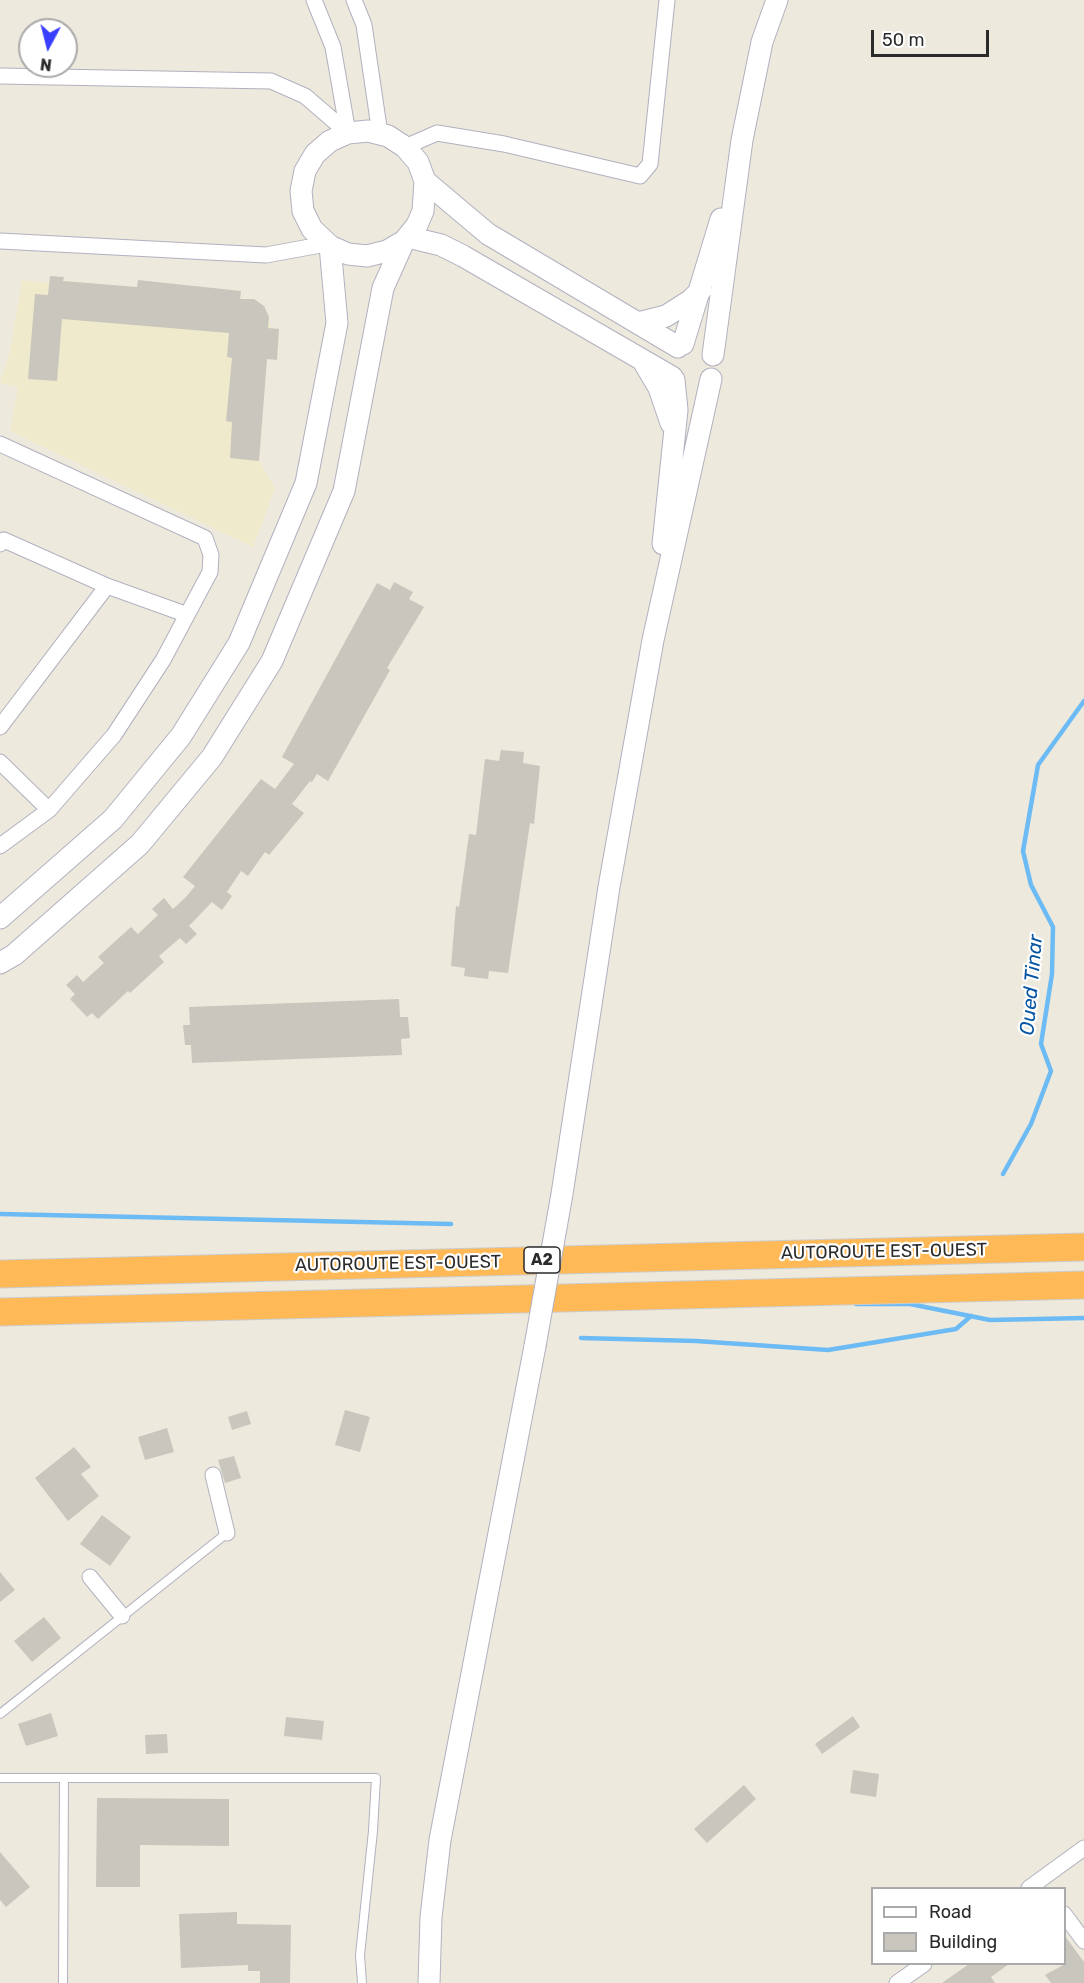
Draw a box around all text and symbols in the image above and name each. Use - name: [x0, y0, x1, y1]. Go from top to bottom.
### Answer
- north arrow: [18, 18, 78, 78]
- scale bar: [874, 18, 992, 56]
- text: 50 m: [882, 29, 925, 51]
- text: N: [39, 54, 53, 75]
- water label: Oued Tinar: [1016, 934, 1048, 1036]
- street label: AUTOROUTE EST-OUEST: [781, 1239, 987, 1265]
- road number: A2: [524, 1247, 560, 1273]
- street label: AUTOROUTE EST-OUEST: [295, 1251, 501, 1277]
- legend: [871, 1887, 1066, 1965]
- text: Road: [929, 1901, 972, 1923]
- text: Building: [929, 1931, 997, 1953]

